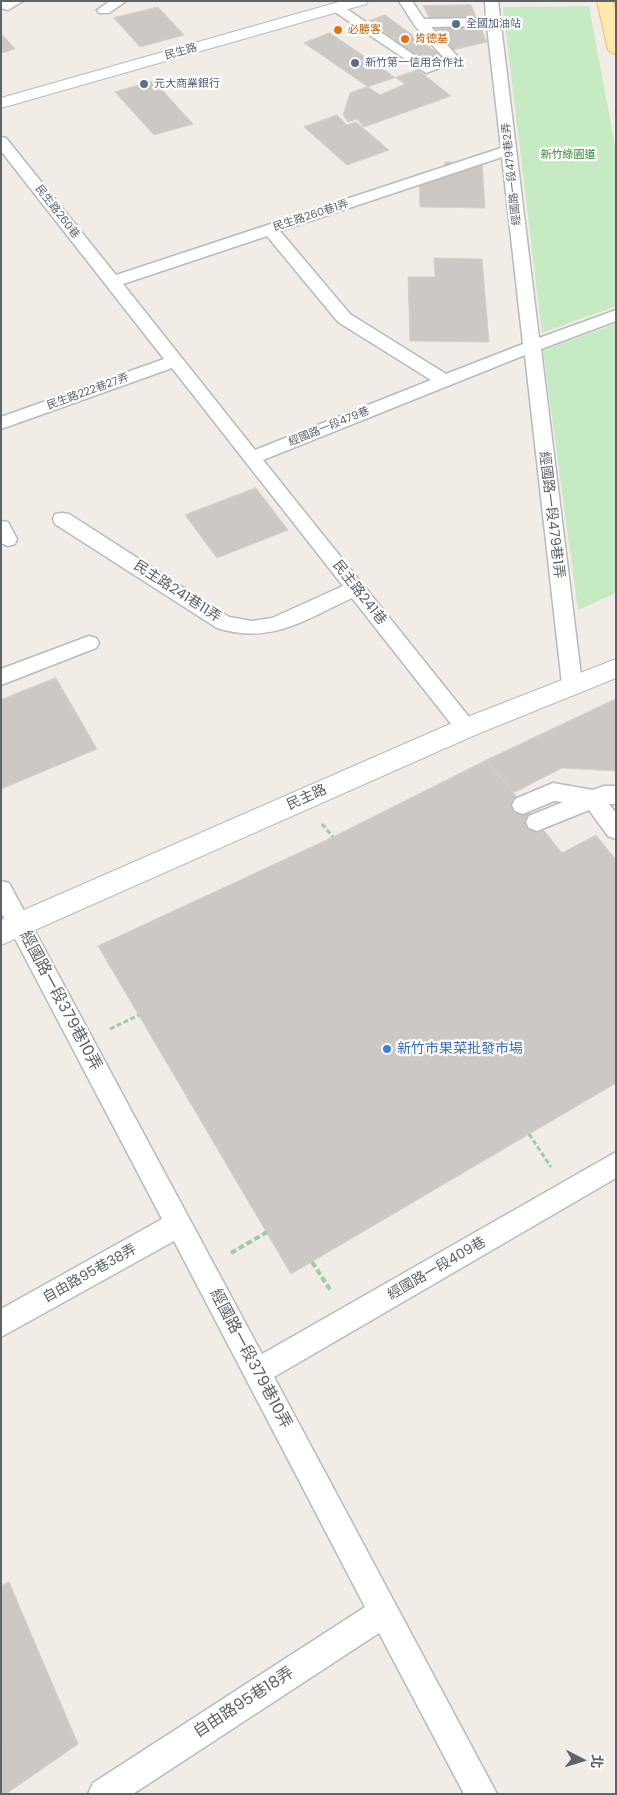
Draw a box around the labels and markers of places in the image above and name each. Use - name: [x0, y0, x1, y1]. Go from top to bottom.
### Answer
- place label: 全國加油站: [466, 17, 521, 31]
- marker: 全國加油站: [450, 18, 462, 30]
- place label: 必勝客: [348, 23, 381, 37]
- marker: 必勝客: [332, 24, 344, 36]
- place label: 肯德基: [415, 32, 448, 46]
- marker: 肯德基: [399, 33, 411, 45]
- place label: 新竹第一信用合作社: [365, 56, 464, 70]
- marker: 新竹第一信用合作社: [349, 57, 361, 69]
- place label: 元大商業銀行: [154, 77, 220, 91]
- marker: 元大商業銀行: [138, 78, 150, 90]
- place label: 新竹市果菜批發市場: [397, 1041, 523, 1057]
- marker: 新竹市果菜批發市場: [381, 1043, 393, 1055]

